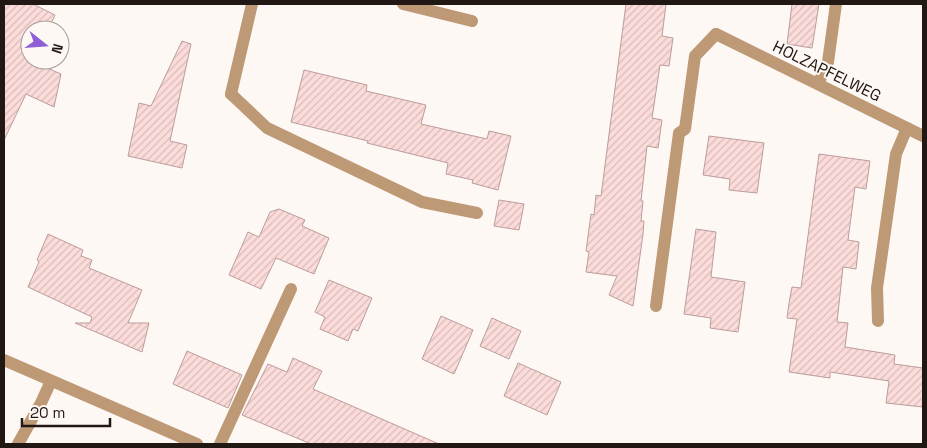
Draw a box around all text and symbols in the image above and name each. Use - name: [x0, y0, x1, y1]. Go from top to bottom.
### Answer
- north arrow: [20, 20, 70, 70]
- street label: HOLZAPFELWEG: [769, 36, 885, 106]
- text: N: [47, 42, 67, 56]
- scale bar: [22, 396, 110, 428]
- text: 20 m: [30, 403, 65, 422]

